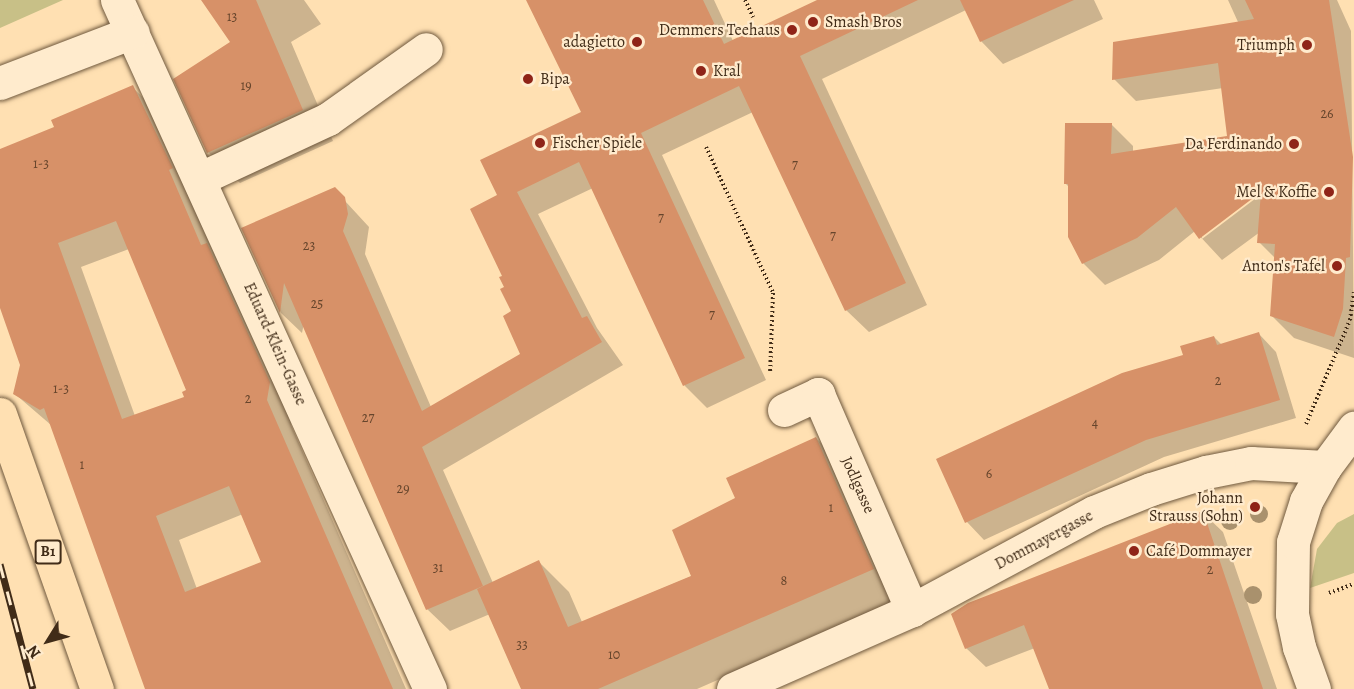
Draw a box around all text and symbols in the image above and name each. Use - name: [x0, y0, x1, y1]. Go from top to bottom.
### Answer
- house number: 13: [227, 9, 237, 25]
- place label: Smash Bros: [825, 12, 902, 32]
- marker: Smash Bros: [806, 15, 820, 29]
- place label: Demmers Teehaus: [659, 20, 780, 40]
- marker: Demmers Teehaus: [785, 23, 799, 37]
- place label: adagietto: [563, 32, 625, 52]
- marker: adagietto: [630, 35, 644, 49]
- place label: Triumph: [1237, 35, 1295, 55]
- marker: Triumph: [1300, 38, 1314, 52]
- place label: Kral: [713, 61, 740, 81]
- marker: Kral: [694, 64, 708, 78]
- place label: Bipa: [540, 69, 570, 89]
- marker: Bipa: [521, 72, 535, 86]
- house number: 19: [240, 78, 252, 94]
- house number: 26: [1320, 106, 1334, 122]
- place label: Fischer Spiele: [552, 133, 642, 153]
- place label: Da Ferdinando: [1185, 134, 1282, 154]
- marker: Fischer Spiele: [533, 136, 547, 150]
- marker: Da Ferdinando: [1287, 137, 1301, 151]
- house number: 1-3: [33, 156, 49, 172]
- house number: 7: [792, 157, 798, 173]
- place label: Mel & Koffie: [1236, 182, 1317, 202]
- marker: Mel & Koffie: [1322, 185, 1336, 199]
- house number: 7: [658, 210, 664, 226]
- house number: 7: [830, 228, 836, 244]
- house number: 23: [303, 238, 315, 254]
- place label: Anton's Tafel: [1243, 256, 1325, 276]
- marker: Anton's Tafel: [1330, 259, 1344, 273]
- street label: Eduard-Klein-Gasse: [239, 280, 311, 408]
- house number: 25: [311, 296, 323, 312]
- house number: 7: [709, 307, 715, 323]
- house number: 2: [1215, 373, 1221, 389]
- house number: 1-3: [53, 381, 69, 397]
- house number: 2: [245, 391, 251, 407]
- house number: 27: [362, 410, 374, 426]
- house number: 4: [1092, 415, 1098, 431]
- street label: Jodlgasse: [837, 454, 879, 516]
- house number: 1: [80, 457, 84, 473]
- house number: 6: [986, 466, 992, 482]
- house number: 29: [396, 481, 410, 497]
- place label: Johann Strauss (Sohn): [1149, 488, 1243, 526]
- house number: 1: [829, 500, 833, 516]
- marker: Johann Strauss (Sohn): [1248, 500, 1262, 514]
- street label: Dommayergasse: [992, 506, 1096, 574]
- road number: B1: [34, 540, 62, 564]
- place label: Café Dommayer: [1146, 541, 1252, 561]
- marker: Café Dommayer: [1127, 544, 1141, 558]
- house number: 31: [433, 560, 443, 576]
- house number: 2: [1207, 562, 1213, 578]
- house number: 8: [781, 573, 787, 589]
- north arrow: [18, 611, 78, 671]
- house number: 33: [516, 637, 528, 653]
- text: N: [21, 641, 46, 663]
- house number: 10: [608, 647, 620, 663]

